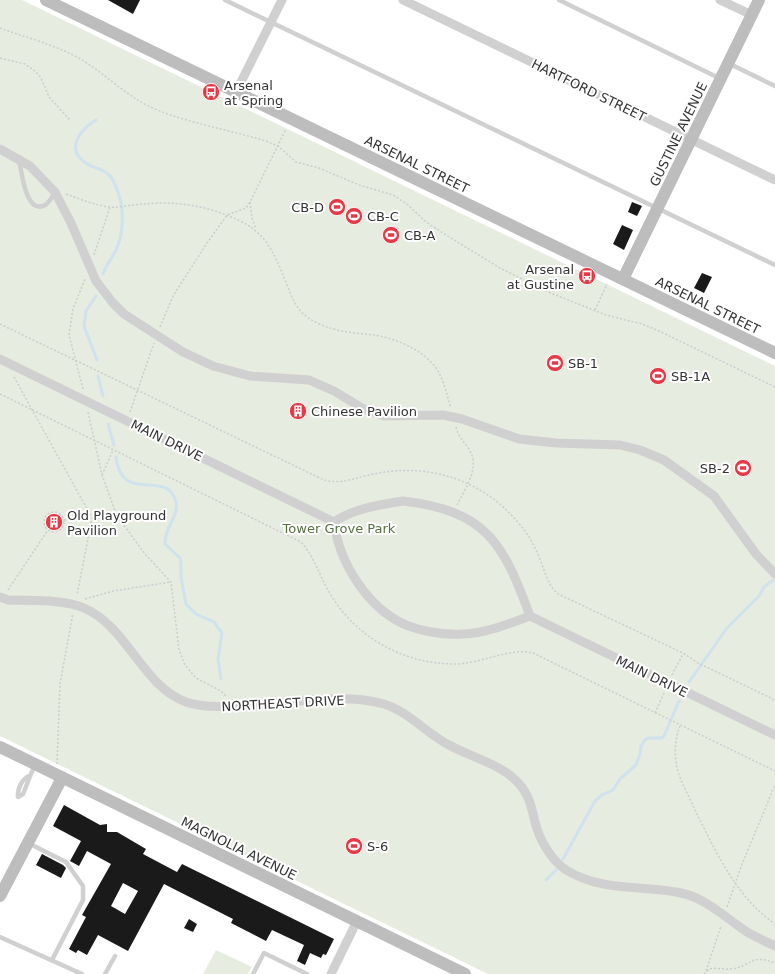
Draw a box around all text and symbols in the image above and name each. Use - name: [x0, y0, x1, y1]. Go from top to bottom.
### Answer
- street label: HARTFORD STREET: [529, 56, 648, 125]
- place label: Arsenal at Spring: [224, 78, 283, 108]
- street label: GUSTINE AVENUE: [647, 80, 710, 189]
- bus stop icon: Arsenal at Spring: [201, 82, 221, 102]
- street label: ARSENAL STREET: [362, 133, 471, 196]
- sports icon: CB-D: [327, 197, 347, 217]
- place label: CB-D: [291, 200, 324, 215]
- sports icon: CB-C: [344, 206, 364, 226]
- place label: CB-C: [367, 209, 399, 224]
- sports icon: CB-A: [381, 225, 401, 245]
- place label: CB-A: [404, 228, 435, 243]
- place label: Arsenal at Gustine: [507, 262, 574, 292]
- bus stop icon: Arsenal at Gustine: [577, 266, 597, 286]
- street label: ARSENAL STREET: [653, 274, 762, 337]
- sports icon: SB-1: [545, 353, 565, 373]
- place label: SB-1: [568, 356, 598, 371]
- sports icon: SB-1A: [648, 366, 668, 386]
- place label: SB-1A: [671, 369, 710, 384]
- building icon: Chinese Pavilion: [288, 401, 308, 421]
- place label: Chinese Pavilion: [311, 404, 417, 419]
- street label: MAIN DRIVE: [129, 417, 205, 464]
- sports icon: SB-2: [733, 458, 753, 478]
- place label: SB-2: [700, 461, 730, 476]
- place label: Old Playground Pavilion: [67, 508, 166, 538]
- building icon: Old Playground Pavilion: [44, 512, 64, 532]
- park label: Tower Grove Park: [282, 521, 396, 536]
- street label: MAIN DRIVE: [614, 653, 690, 700]
- street label: NORTHEAST DRIVE: [221, 693, 345, 714]
- street label: MAGNOLIA AVENUE: [179, 814, 299, 883]
- sports icon: S-6: [344, 836, 364, 856]
- place label: S-6: [367, 839, 388, 854]

